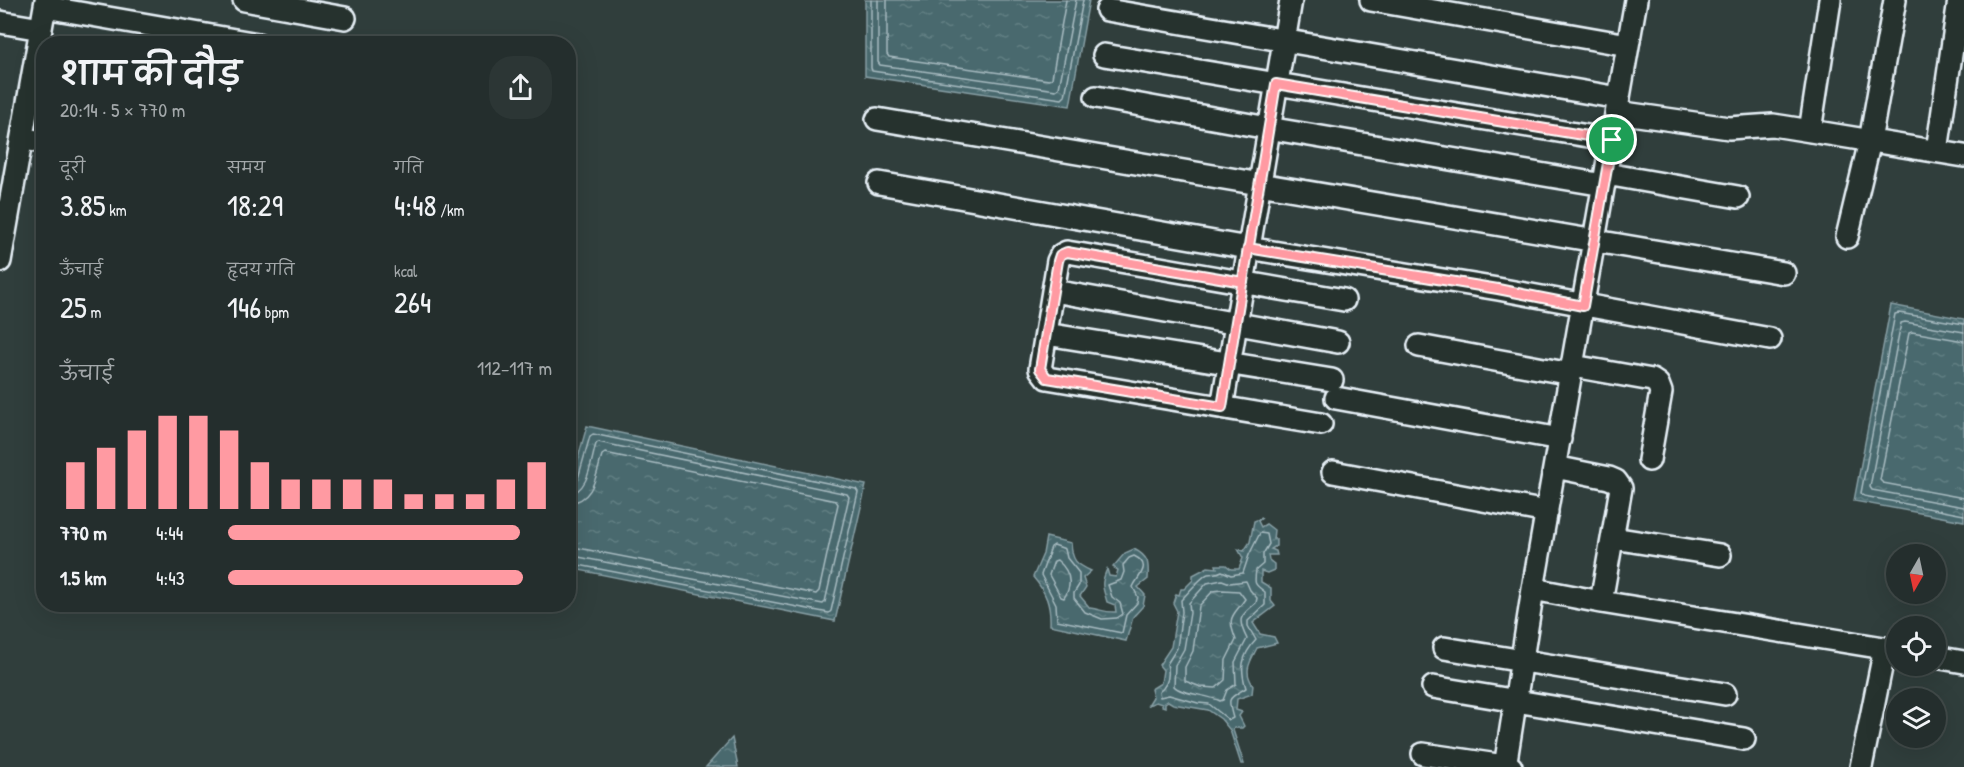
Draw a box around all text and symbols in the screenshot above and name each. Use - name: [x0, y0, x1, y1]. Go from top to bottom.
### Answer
- text: शाम की दौड़: [60, 51, 242, 95]
- button: share: [489, 56, 552, 119]
- text: 20:14 · 5 × 770 m: [60, 96, 185, 123]
- pin: [1586, 114, 1637, 165]
- icon: arrive: [1595, 123, 1628, 156]
- text: दूरी: [60, 156, 85, 178]
- text: समय: [227, 156, 265, 178]
- text: गति: [394, 156, 423, 178]
- text: 3.85: [60, 185, 106, 225]
- text: 18:29: [227, 185, 283, 225]
- text: 4:48: [394, 185, 436, 225]
- text: km: [106, 199, 127, 221]
- text: /km: [436, 199, 464, 221]
- text: ऊँचाई: [60, 258, 103, 280]
- text: हृदय गति: [227, 258, 295, 280]
- text: kcal: [394, 260, 417, 282]
- text: 264: [394, 282, 431, 322]
- text: 25: [60, 287, 87, 327]
- text: 146: [227, 287, 261, 327]
- text: m: [87, 301, 101, 323]
- text: bpm: [261, 301, 289, 323]
- text: 112–117 m: [477, 354, 552, 381]
- text: ऊँचाई: [60, 359, 114, 386]
- text: 770 m: [60, 519, 107, 546]
- text: 4:44: [156, 519, 183, 546]
- north arrow: [1886, 544, 1946, 604]
- map controls: [1886, 544, 1946, 748]
- text: 1.5 km: [60, 564, 107, 591]
- text: 4:43: [156, 564, 185, 591]
- button: locate: [1886, 616, 1946, 676]
- button: layers: [1886, 688, 1946, 748]

